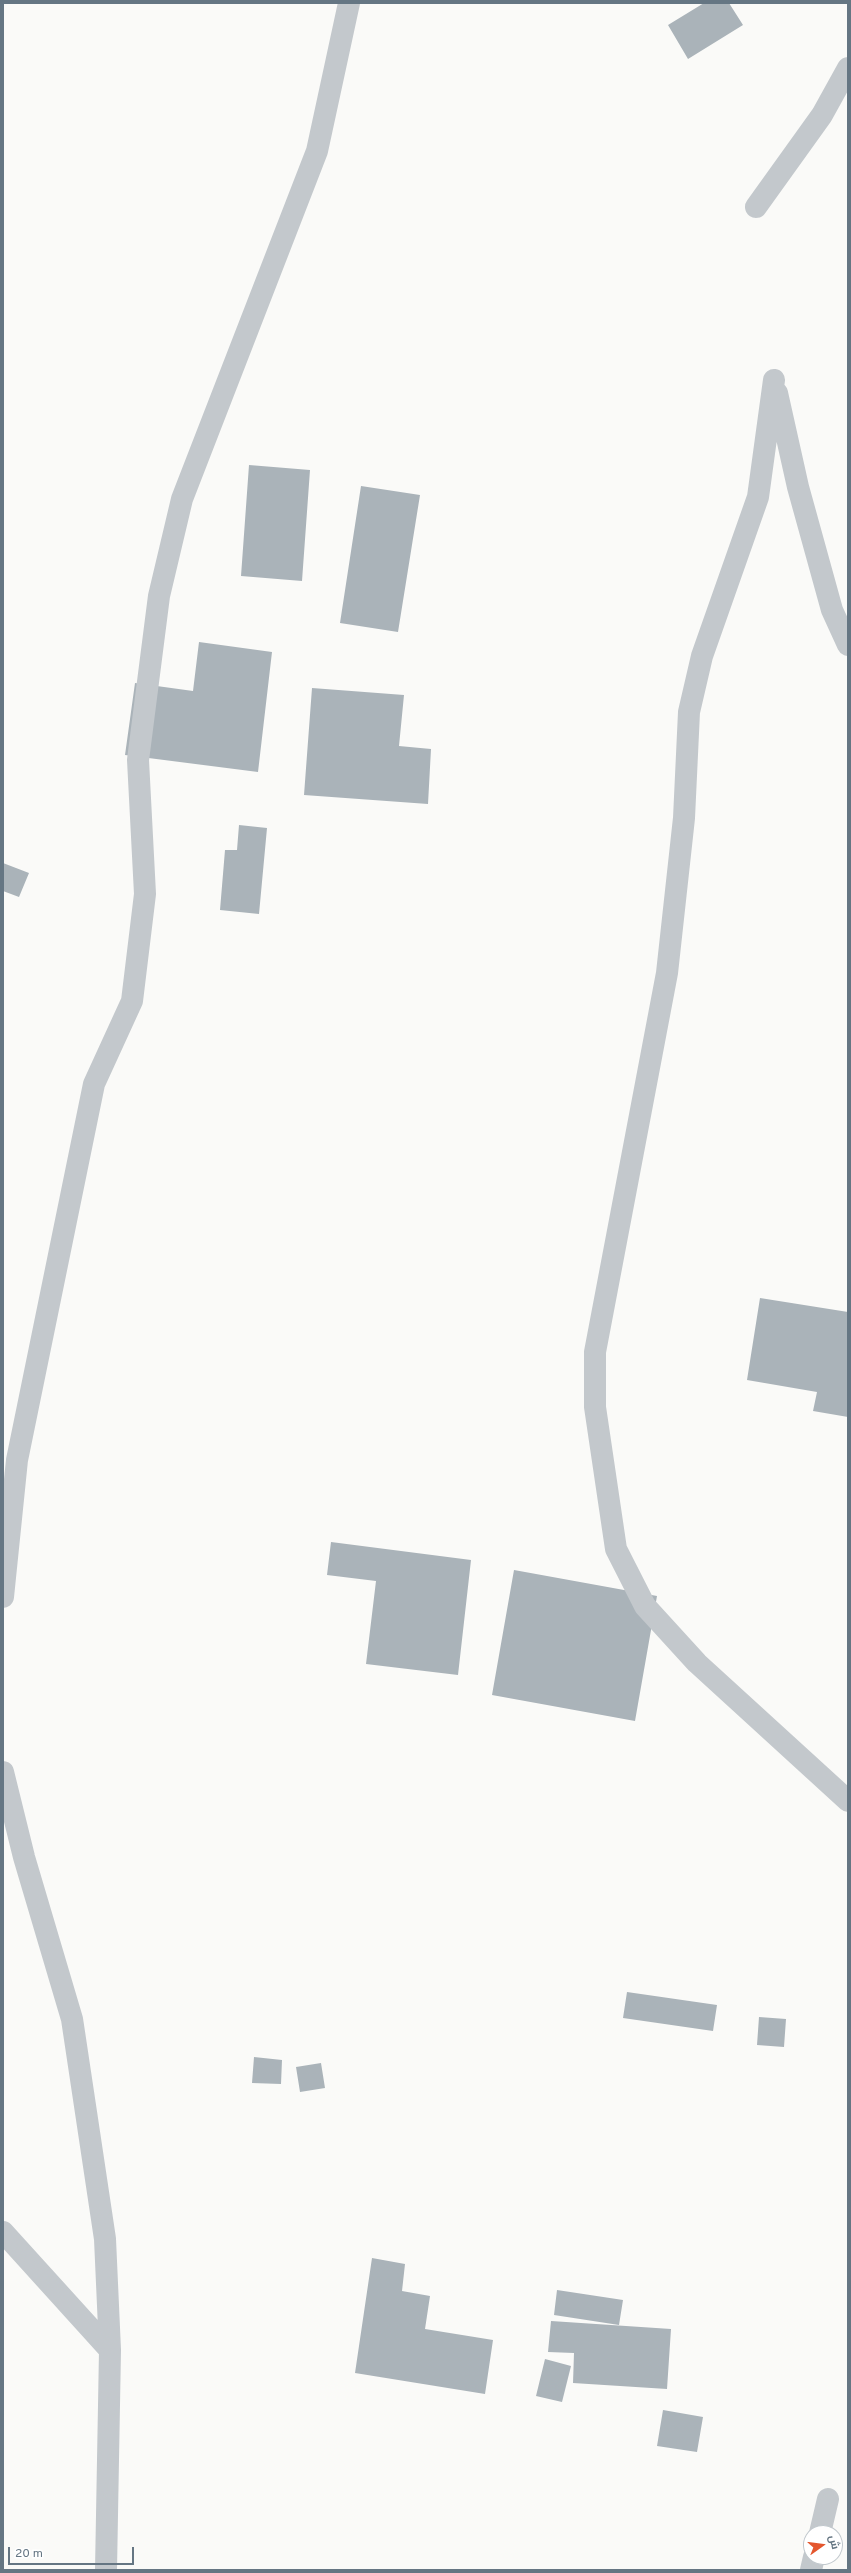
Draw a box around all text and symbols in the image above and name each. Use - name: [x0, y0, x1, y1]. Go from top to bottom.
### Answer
- north arrow: [803, 2525, 843, 2565]
- text: ش: [825, 2534, 842, 2551]
- scale bar: [10, 2539, 136, 2565]
- text: 20 m: [15, 2546, 43, 2562]

